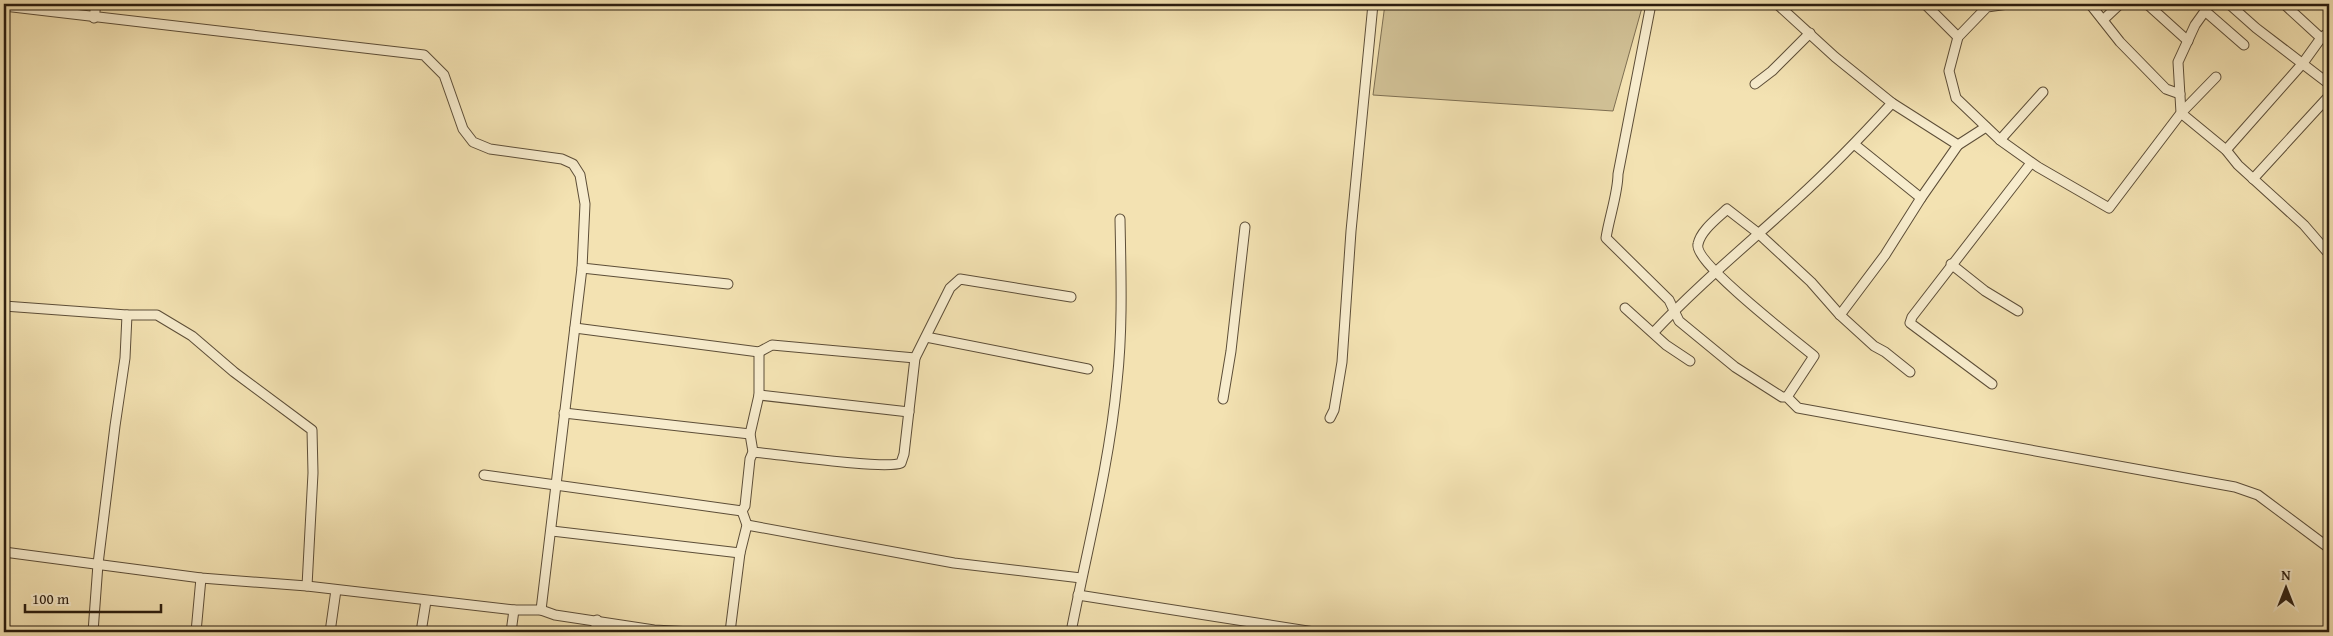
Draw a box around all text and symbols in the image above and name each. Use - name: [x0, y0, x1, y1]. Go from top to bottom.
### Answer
- north arrow: [2260, 564, 2310, 614]
- text: N: [2281, 565, 2291, 585]
- scale bar: [25, 581, 161, 613]
- text: 100 m: [32, 588, 70, 609]

